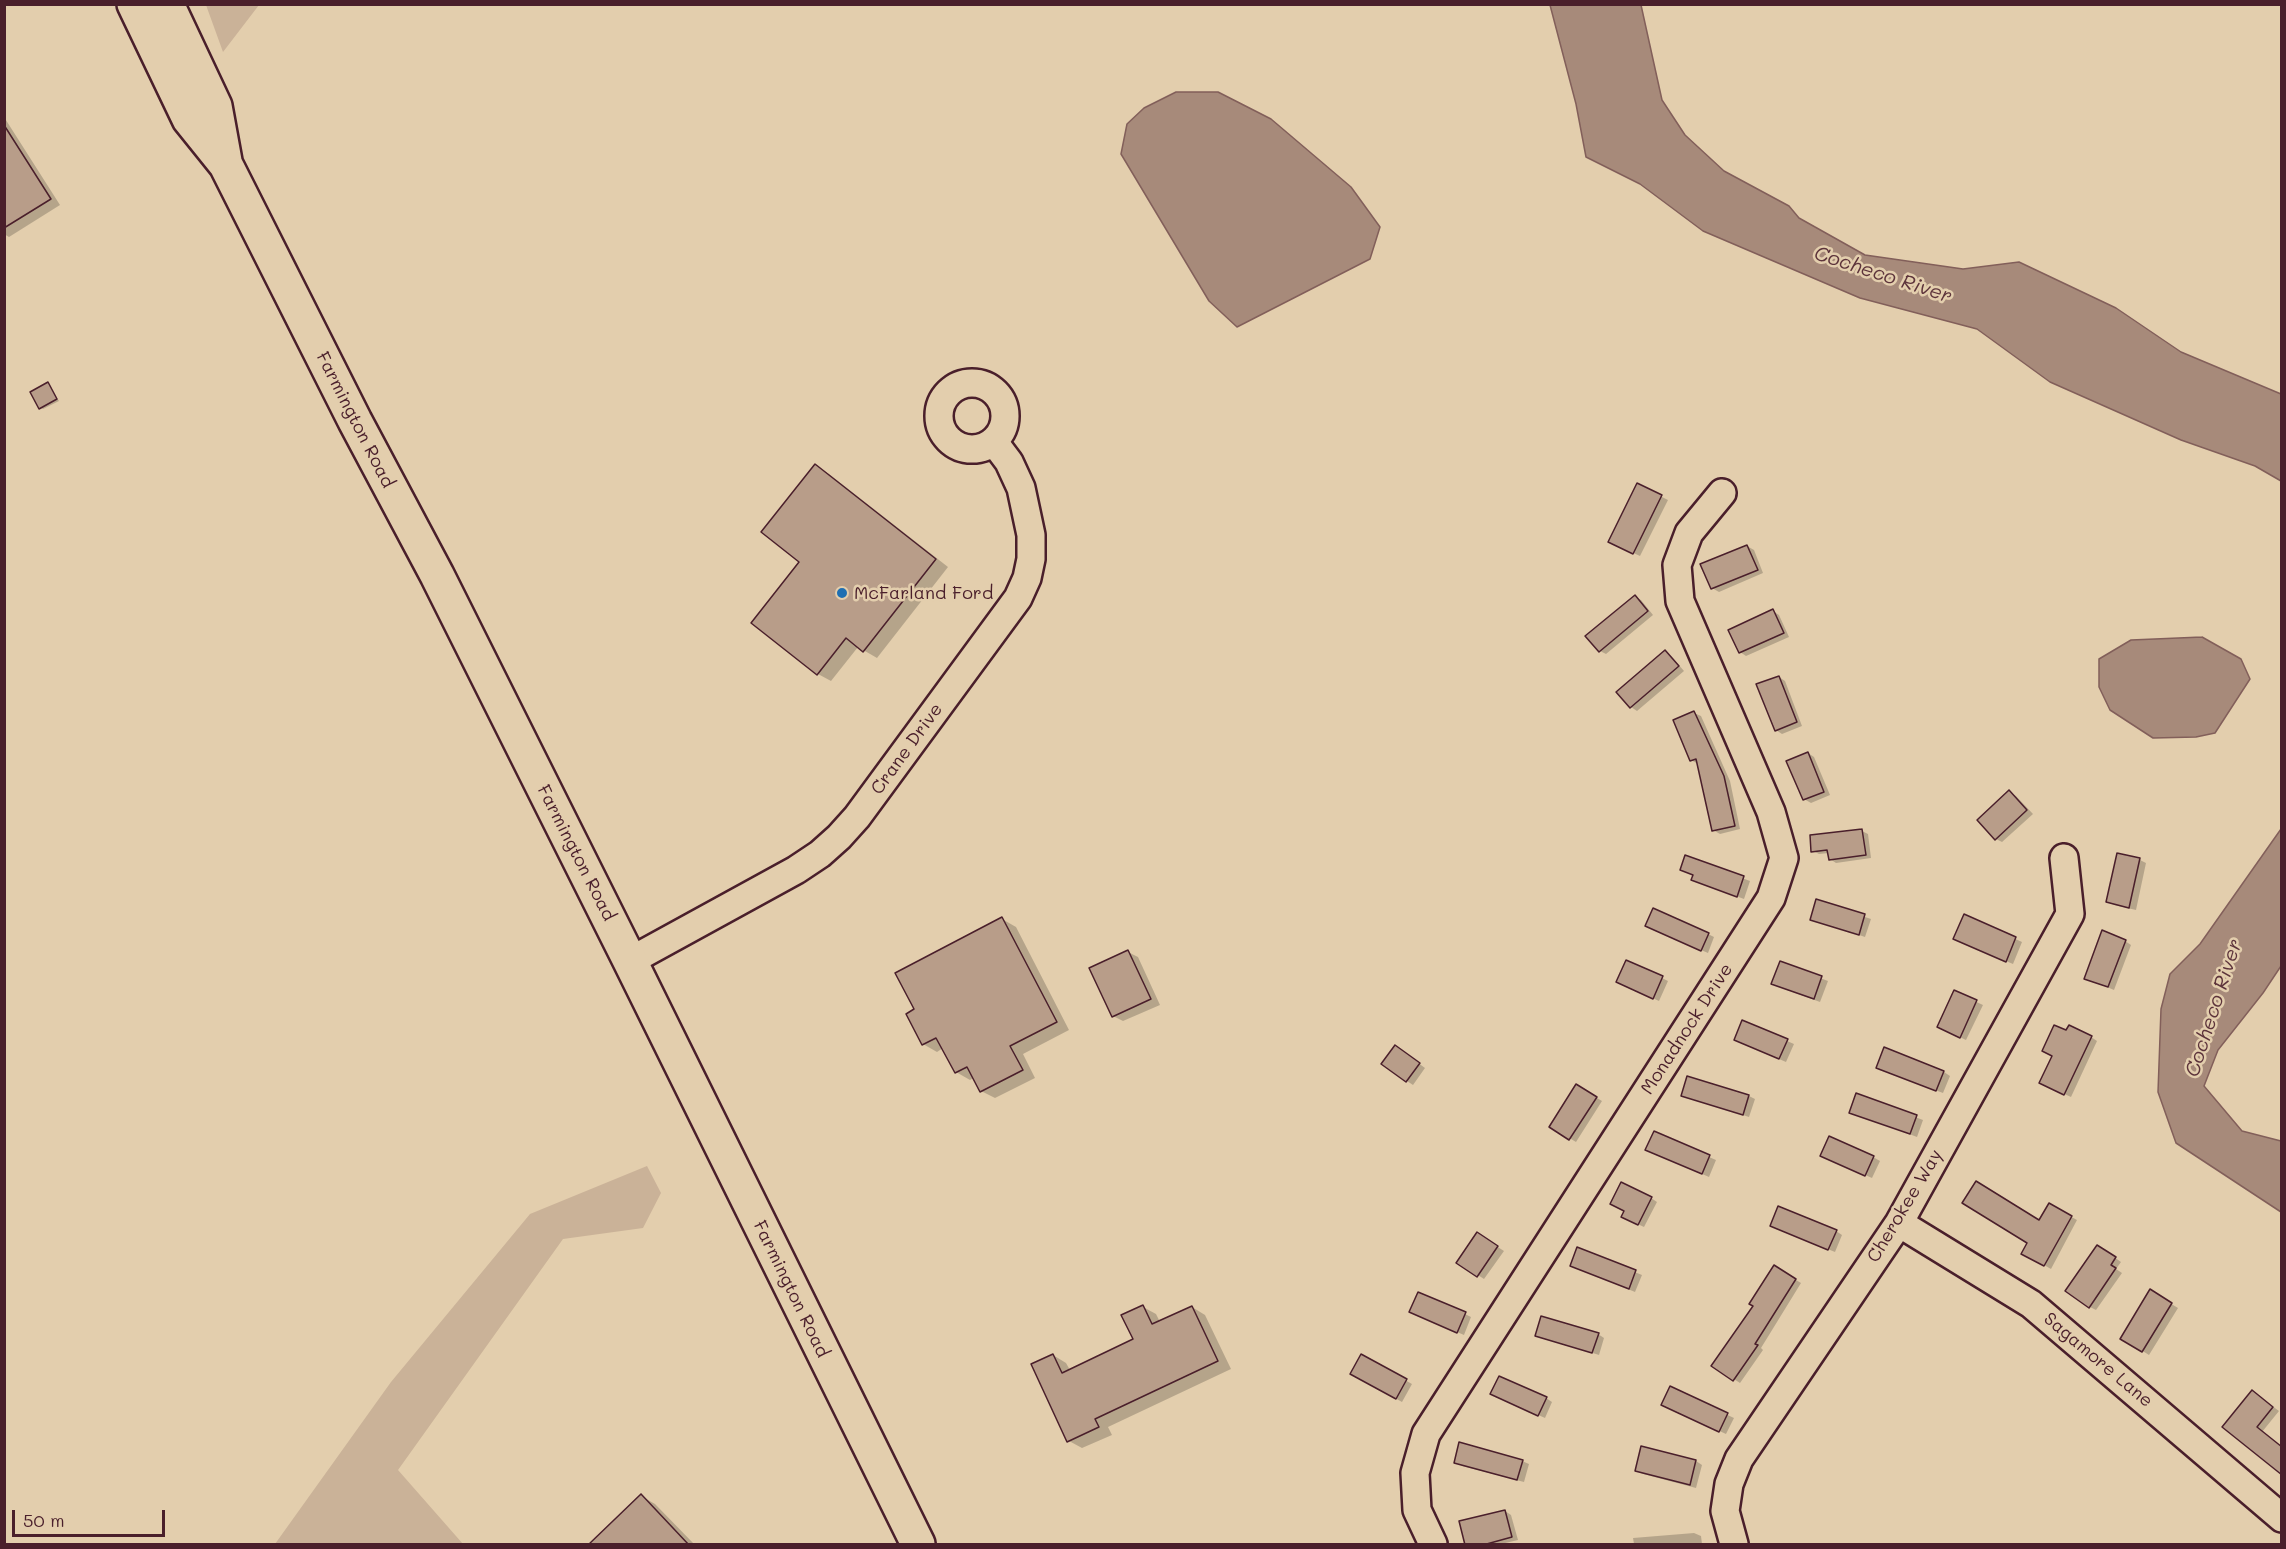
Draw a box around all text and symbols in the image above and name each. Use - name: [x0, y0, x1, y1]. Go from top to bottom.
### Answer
- water label: Cocheco River: [1811, 241, 1955, 309]
- street label: Farmington Road: [311, 348, 399, 492]
- place label: McFarland Ford: [854, 582, 993, 604]
- marker: McFarland Ford: [835, 586, 849, 600]
- street label: Crane Drive: [867, 699, 947, 799]
- street label: Farmington Road: [532, 781, 620, 925]
- water label: Cocheco River: [2180, 936, 2248, 1080]
- street label: Monadnock Drive: [1637, 959, 1737, 1099]
- street label: Cherokee Way: [1863, 1146, 1947, 1266]
- street label: Farmington Road: [748, 1217, 834, 1361]
- street label: Sagamore Lane: [2039, 1308, 2157, 1412]
- scale bar: [15, 1498, 168, 1536]
- text: 50 m: [23, 1508, 65, 1532]

